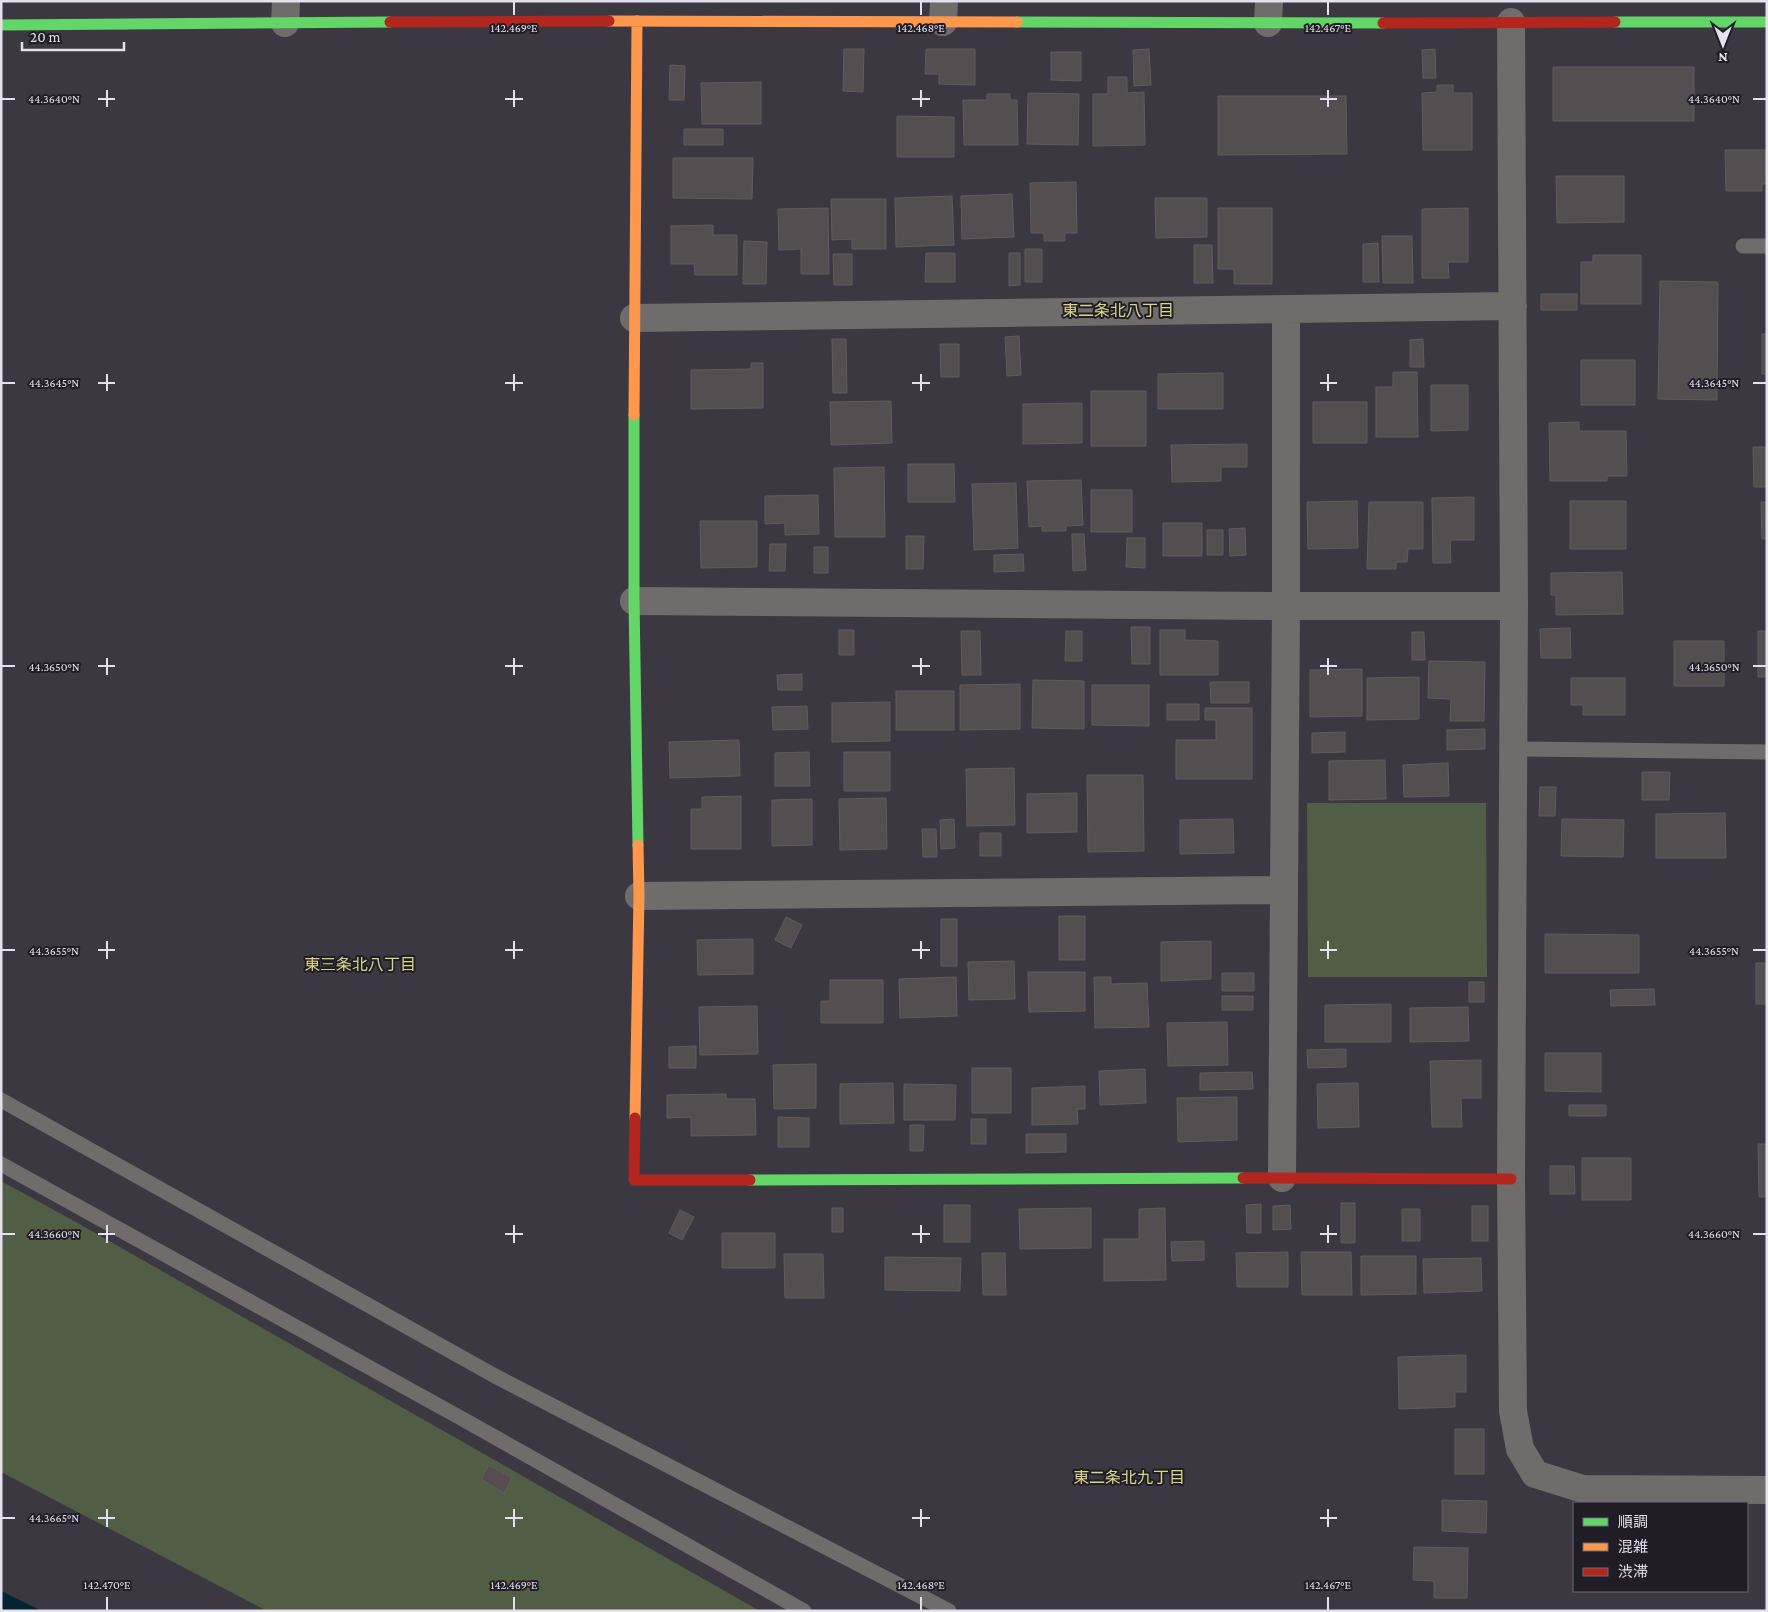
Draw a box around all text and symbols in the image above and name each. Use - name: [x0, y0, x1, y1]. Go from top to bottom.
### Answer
- scale bar: [22, 20, 125, 52]
- north arrow: [1698, 20, 1748, 70]
- text: 142.469°E: [491, 21, 538, 35]
- text: 142.468°E: [897, 21, 945, 35]
- text: 142.467°E: [1305, 21, 1352, 35]
- text: 20 m: [30, 29, 61, 45]
- text: N: [1718, 50, 1728, 66]
- text: 44.3640°N: [28, 92, 80, 106]
- text: 44.3640°N: [1688, 92, 1740, 106]
- district label: 東二条北八丁目: [1062, 302, 1174, 319]
- text: 44.3645°N: [29, 376, 79, 390]
- text: 44.3645°N: [1689, 376, 1739, 390]
- text: 44.3650°N: [28, 660, 80, 674]
- text: 44.3650°N: [1688, 660, 1740, 674]
- text: 44.3655°N: [29, 944, 79, 958]
- text: 44.3655°N: [1689, 944, 1739, 958]
- district label: 東三条北八丁目: [304, 956, 416, 973]
- text: 44.3660°N: [28, 1227, 80, 1241]
- text: 44.3660°N: [1688, 1227, 1740, 1241]
- district label: 東二条北九丁目: [1073, 1469, 1185, 1486]
- legend: [1573, 1502, 1748, 1592]
- text: 44.3665°N: [29, 1511, 79, 1525]
- text: 順調: [1618, 1514, 1648, 1530]
- text: 混雑: [1618, 1539, 1648, 1555]
- text: 渋滞: [1618, 1564, 1648, 1580]
- text: 142.470°E: [84, 1578, 131, 1592]
- text: 142.469°E: [491, 1578, 538, 1592]
- text: 142.468°E: [897, 1578, 945, 1592]
- text: 142.467°E: [1305, 1578, 1352, 1592]

